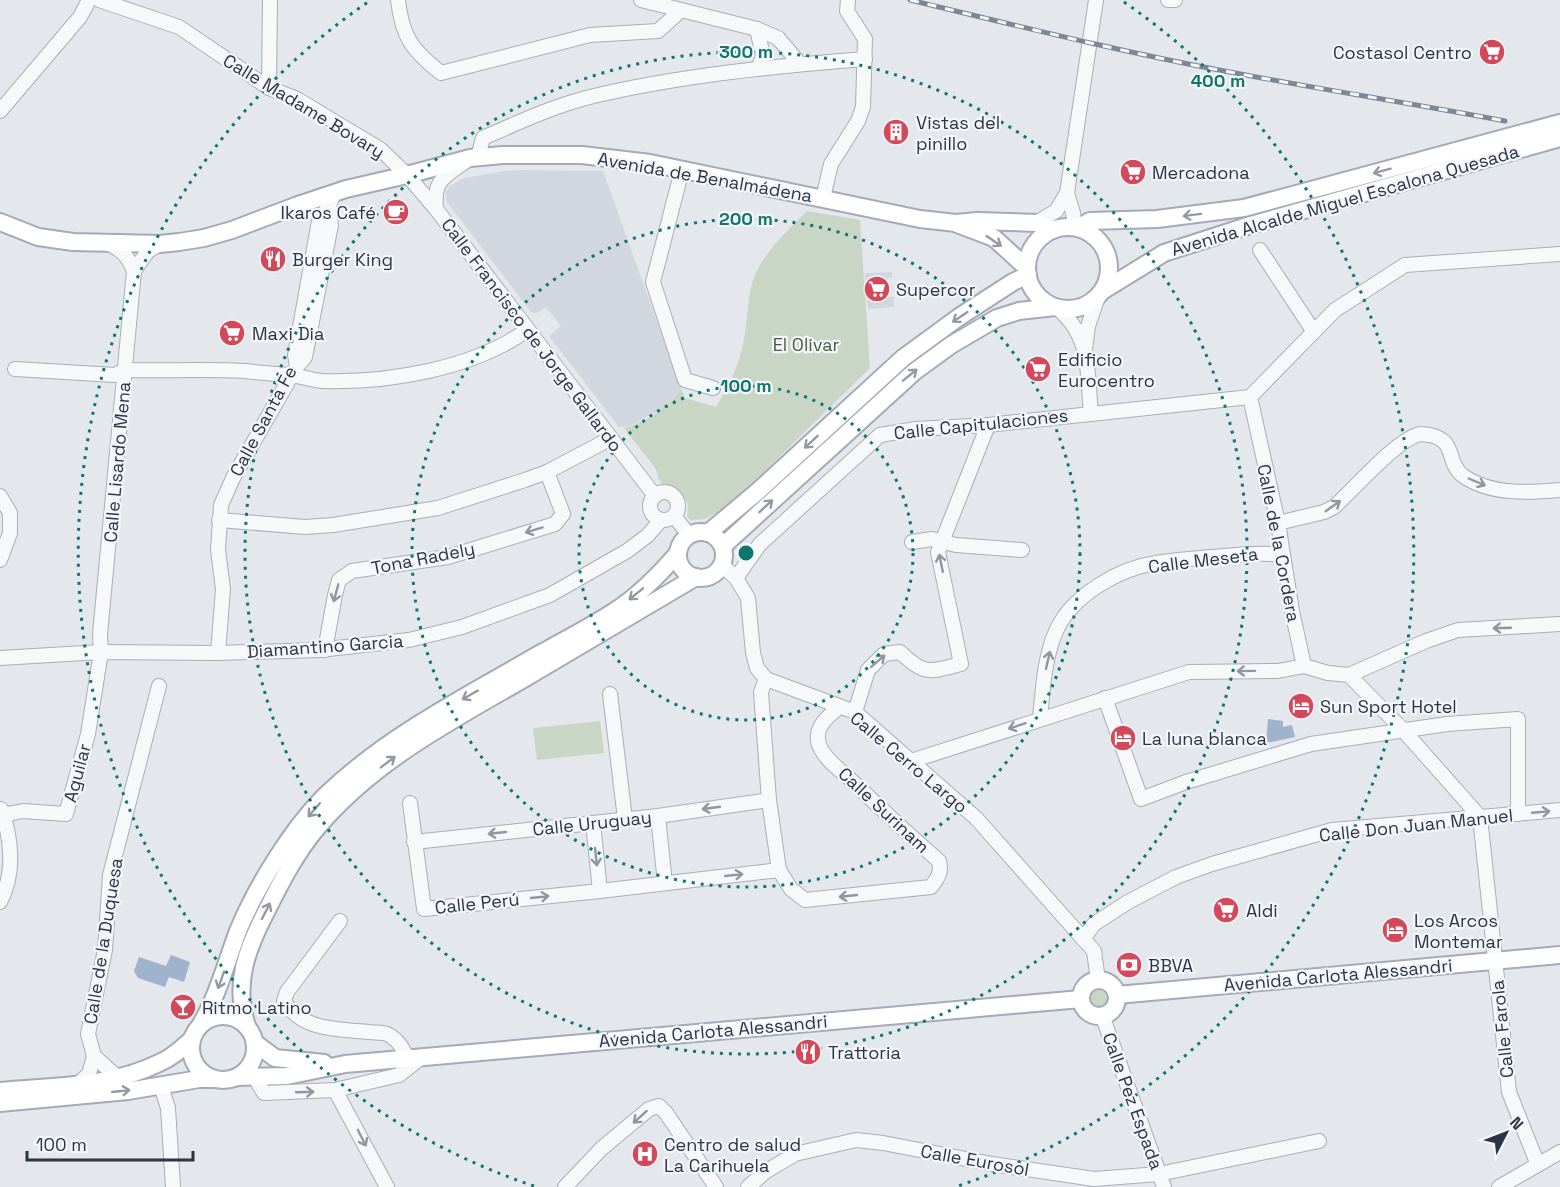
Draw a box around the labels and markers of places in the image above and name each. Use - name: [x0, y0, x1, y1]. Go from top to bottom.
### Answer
- supermarket icon: Costasol Centro: [1477, 37, 1507, 67]
- place label: Costasol Centro: [1333, 41, 1472, 64]
- place label: Vistas del pinillo: [916, 111, 1000, 155]
- building icon: Vistas del pinillo: [881, 117, 911, 147]
- supermarket icon: Mercadona: [1118, 157, 1148, 187]
- place label: Mercadona: [1152, 161, 1250, 184]
- cafe icon: Ikaros Café: [381, 197, 411, 227]
- place label: Ikaros Café: [281, 201, 376, 224]
- restaurant icon: Burger King: [258, 244, 288, 274]
- place label: Burger King: [292, 248, 393, 271]
- supermarket icon: Supercor: [862, 274, 892, 304]
- place label: Supercor: [896, 278, 976, 301]
- supermarket icon: Maxi Dia: [217, 318, 247, 348]
- place label: Maxi Dia: [252, 322, 324, 345]
- place label: Edificio Eurocentro: [1058, 348, 1155, 392]
- supermarket icon: Edificio Eurocentro: [1023, 354, 1053, 384]
- centre of rings: [736, 543, 756, 563]
- hotel icon: Sun Sport Hotel: [1286, 691, 1316, 721]
- place label: Sun Sport Hotel: [1320, 695, 1457, 718]
- hotel icon: La luna blanca: [1108, 723, 1138, 753]
- place label: La luna blanca: [1142, 727, 1267, 750]
- supermarket icon: Aldi: [1211, 895, 1241, 925]
- place label: Aldi: [1246, 899, 1278, 922]
- place label: Los Arcos Montemar: [1414, 909, 1503, 953]
- hotel icon: Los Arcos Montemar: [1380, 915, 1410, 945]
- bank icon: BBVA: [1114, 950, 1144, 980]
- place label: BBVA: [1148, 954, 1193, 977]
- bar icon: Ritmo Latino: [168, 992, 198, 1022]
- place label: Ritmo Latino: [202, 996, 312, 1019]
- restaurant icon: Trattoria: [793, 1037, 823, 1067]
- place label: Trattoria: [828, 1041, 901, 1064]
- place label: Centro de salud La Carihuela: [664, 1133, 801, 1177]
- hospital icon: Centro de salud La Carihuela: [630, 1139, 660, 1169]

